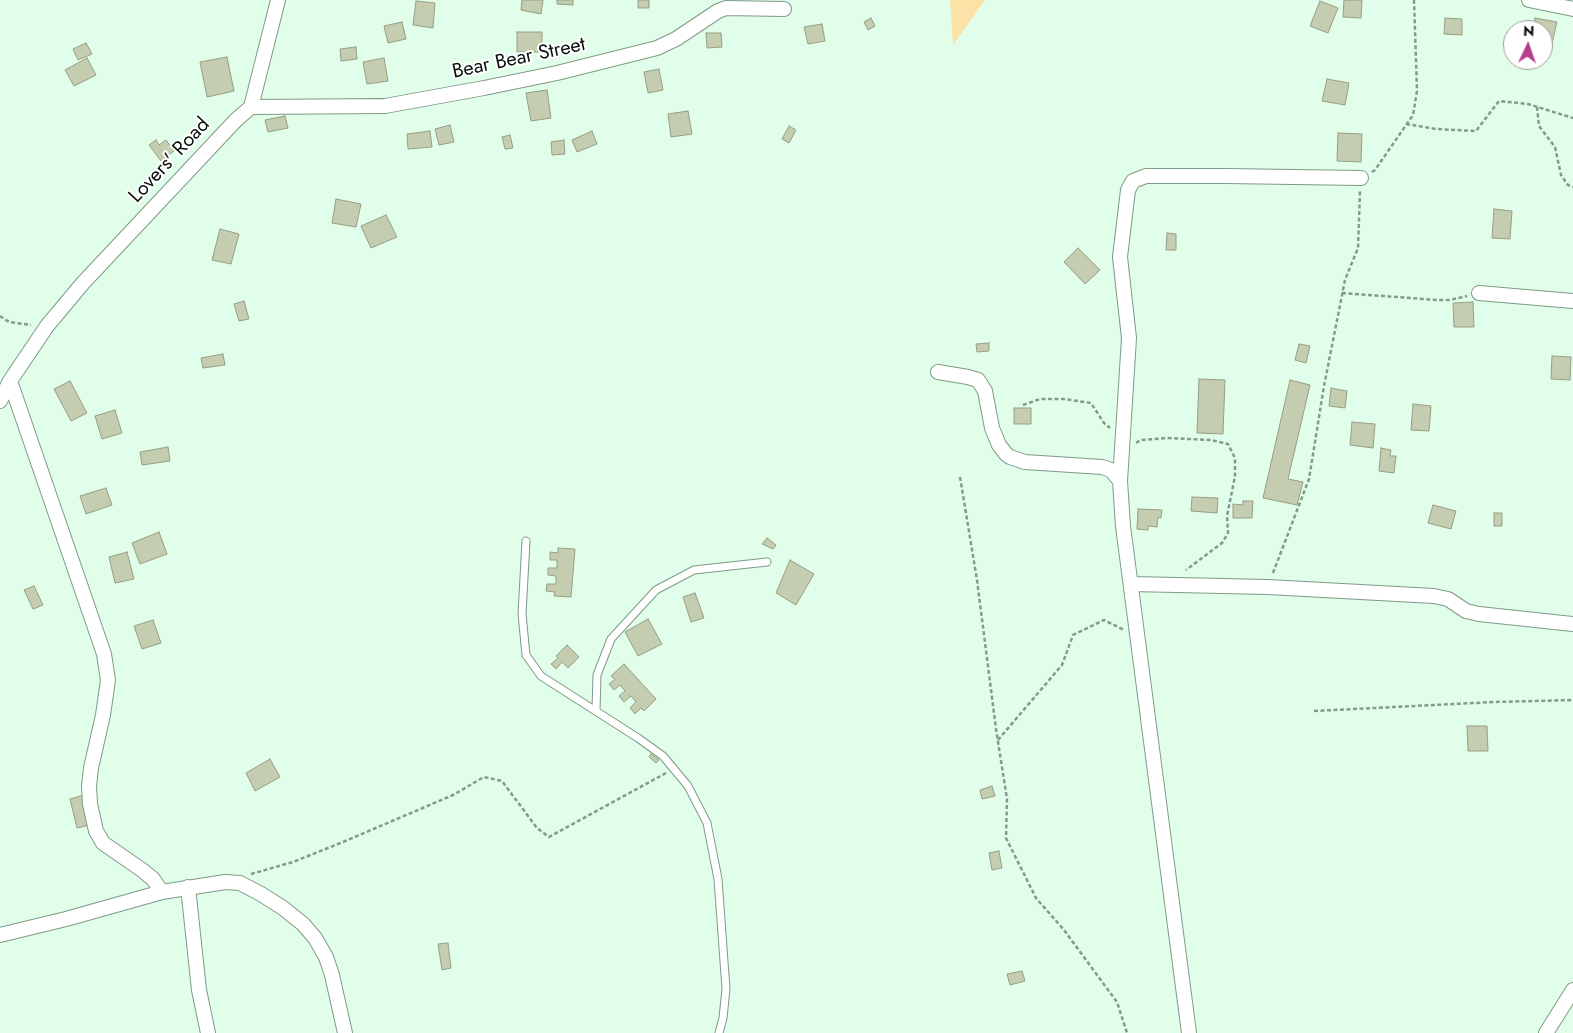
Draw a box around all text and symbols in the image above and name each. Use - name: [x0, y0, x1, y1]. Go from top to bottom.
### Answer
- north arrow: [1503, 20, 1553, 70]
- text: N: [1523, 21, 1535, 41]
- street label: Bear Bear Street: [450, 33, 588, 85]
- street label: Lovers' Road: [125, 113, 215, 209]

